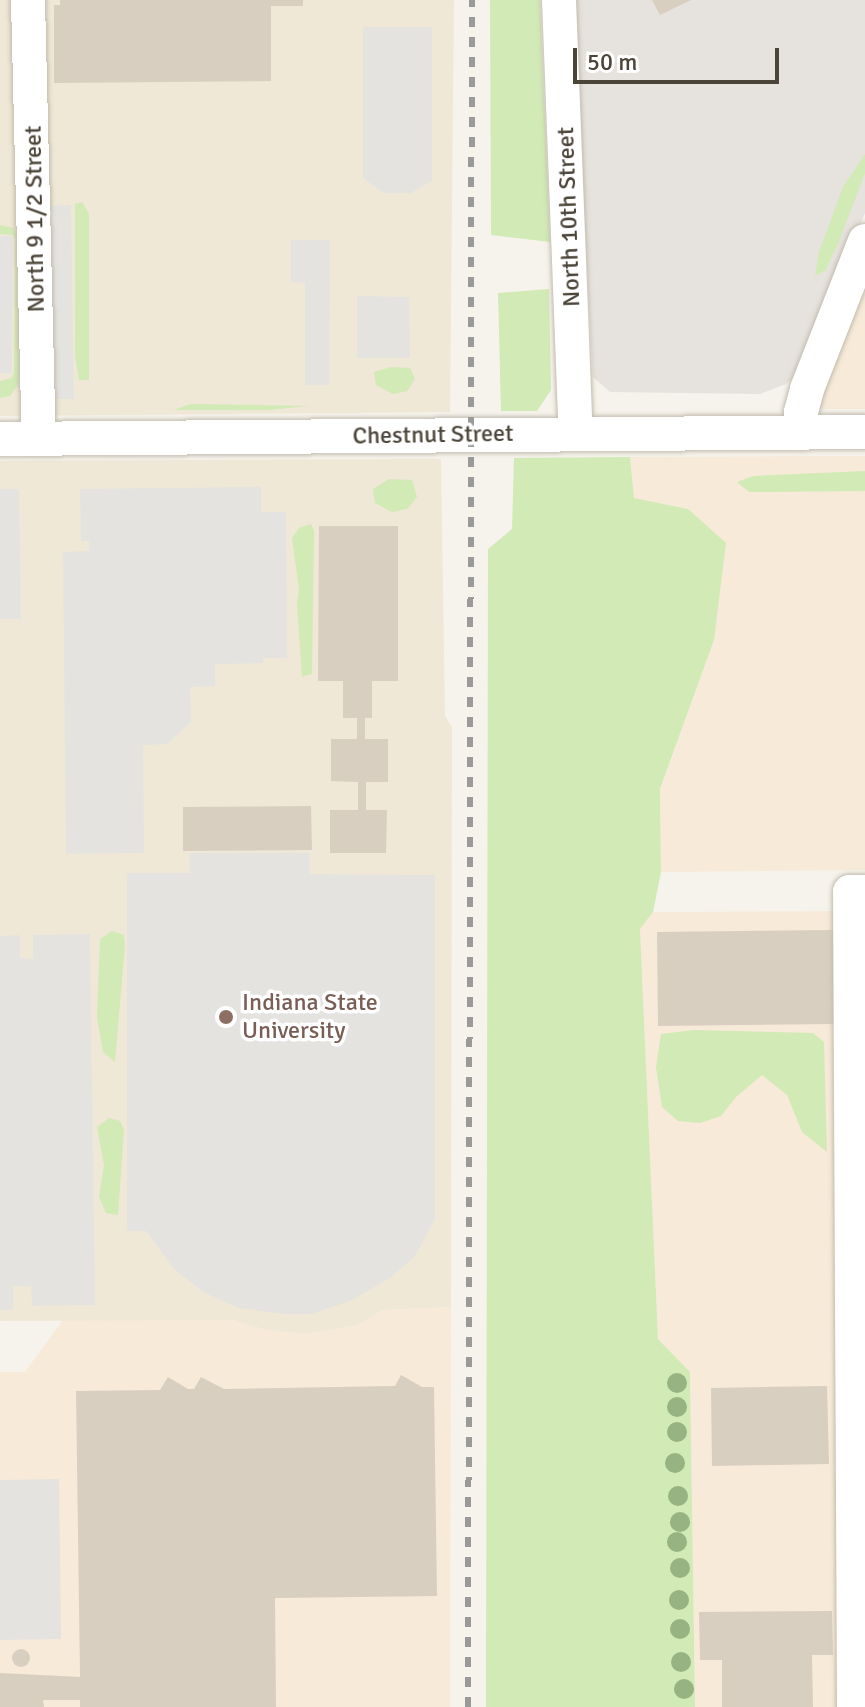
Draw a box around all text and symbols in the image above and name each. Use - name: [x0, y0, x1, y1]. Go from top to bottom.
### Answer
- scale bar: [577, 32, 783, 82]
- text: 50 m: [587, 47, 637, 77]
- street label: North 9 1/2 Street: [19, 125, 51, 313]
- street label: North 10th Street: [551, 127, 587, 307]
- street label: Chestnut Street: [352, 419, 514, 451]
- place label: Indiana State University: [242, 989, 378, 1045]
- marker: Indiana State University: [217, 1008, 235, 1026]

